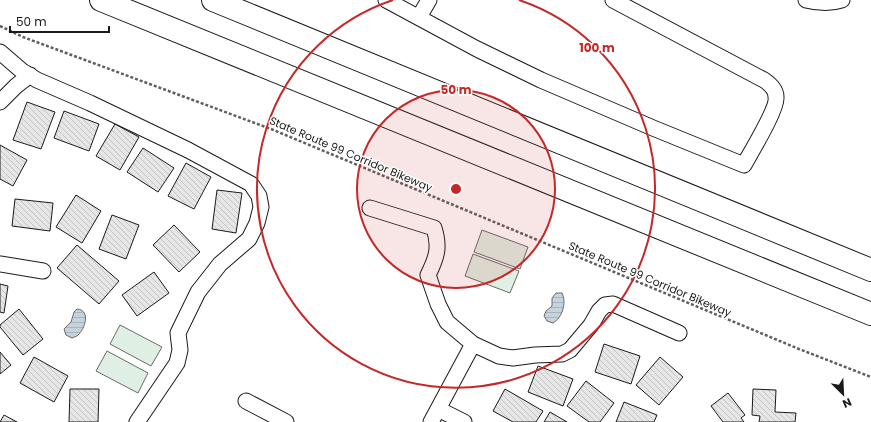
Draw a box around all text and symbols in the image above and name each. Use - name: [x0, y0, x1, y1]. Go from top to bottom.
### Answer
- scale bar: [10, 8, 109, 34]
- text: 50 m: [16, 13, 47, 30]
- text: 100 m: [579, 39, 615, 56]
- text: 50 m: [441, 81, 472, 98]
- street label: State Route 99 Corridor Bikeway: [267, 112, 436, 196]
- centre of rings: [449, 182, 463, 196]
- street label: State Route 99 Corridor Bikeway: [566, 237, 735, 321]
- north arrow: [823, 374, 863, 414]
- text: N: [840, 394, 854, 412]

